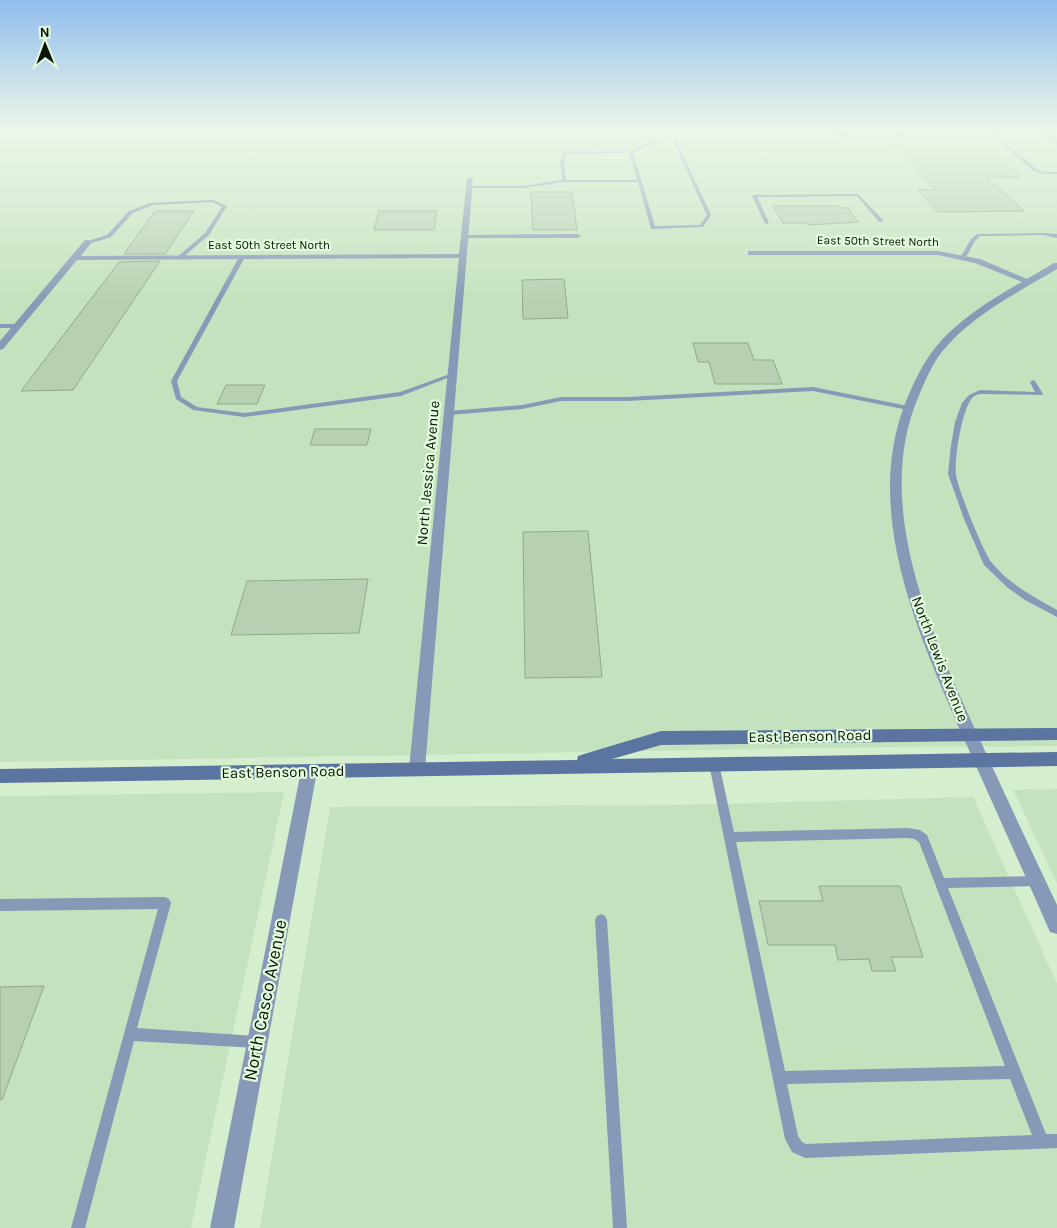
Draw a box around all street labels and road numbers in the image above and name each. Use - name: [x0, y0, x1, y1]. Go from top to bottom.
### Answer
- street label: East 50th Street North: [817, 233, 939, 249]
- street label: East 50th Street North: [208, 238, 330, 252]
- street label: North Jessica Avenue: [413, 400, 443, 546]
- street label: North Lewis Avenue: [908, 594, 972, 724]
- street label: East Benson Road: [748, 726, 872, 746]
- street label: East Benson Road: [221, 762, 345, 782]
- street label: North Casco Avenue: [239, 918, 291, 1082]

